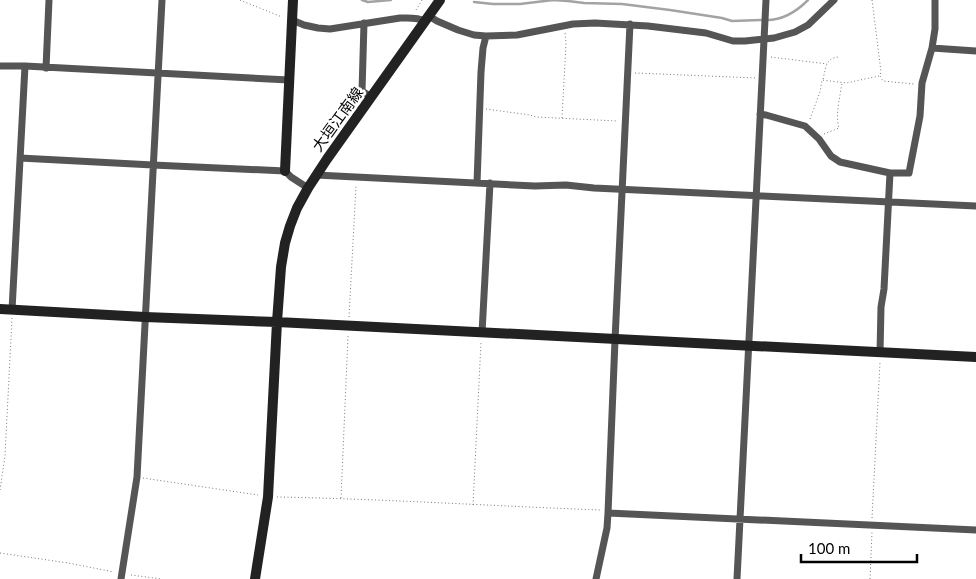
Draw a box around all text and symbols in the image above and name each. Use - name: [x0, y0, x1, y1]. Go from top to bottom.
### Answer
- street label: 大垣江南線: [308, 83, 366, 155]
- scale bar: [801, 532, 917, 564]
- text: 100 m: [808, 539, 850, 557]

